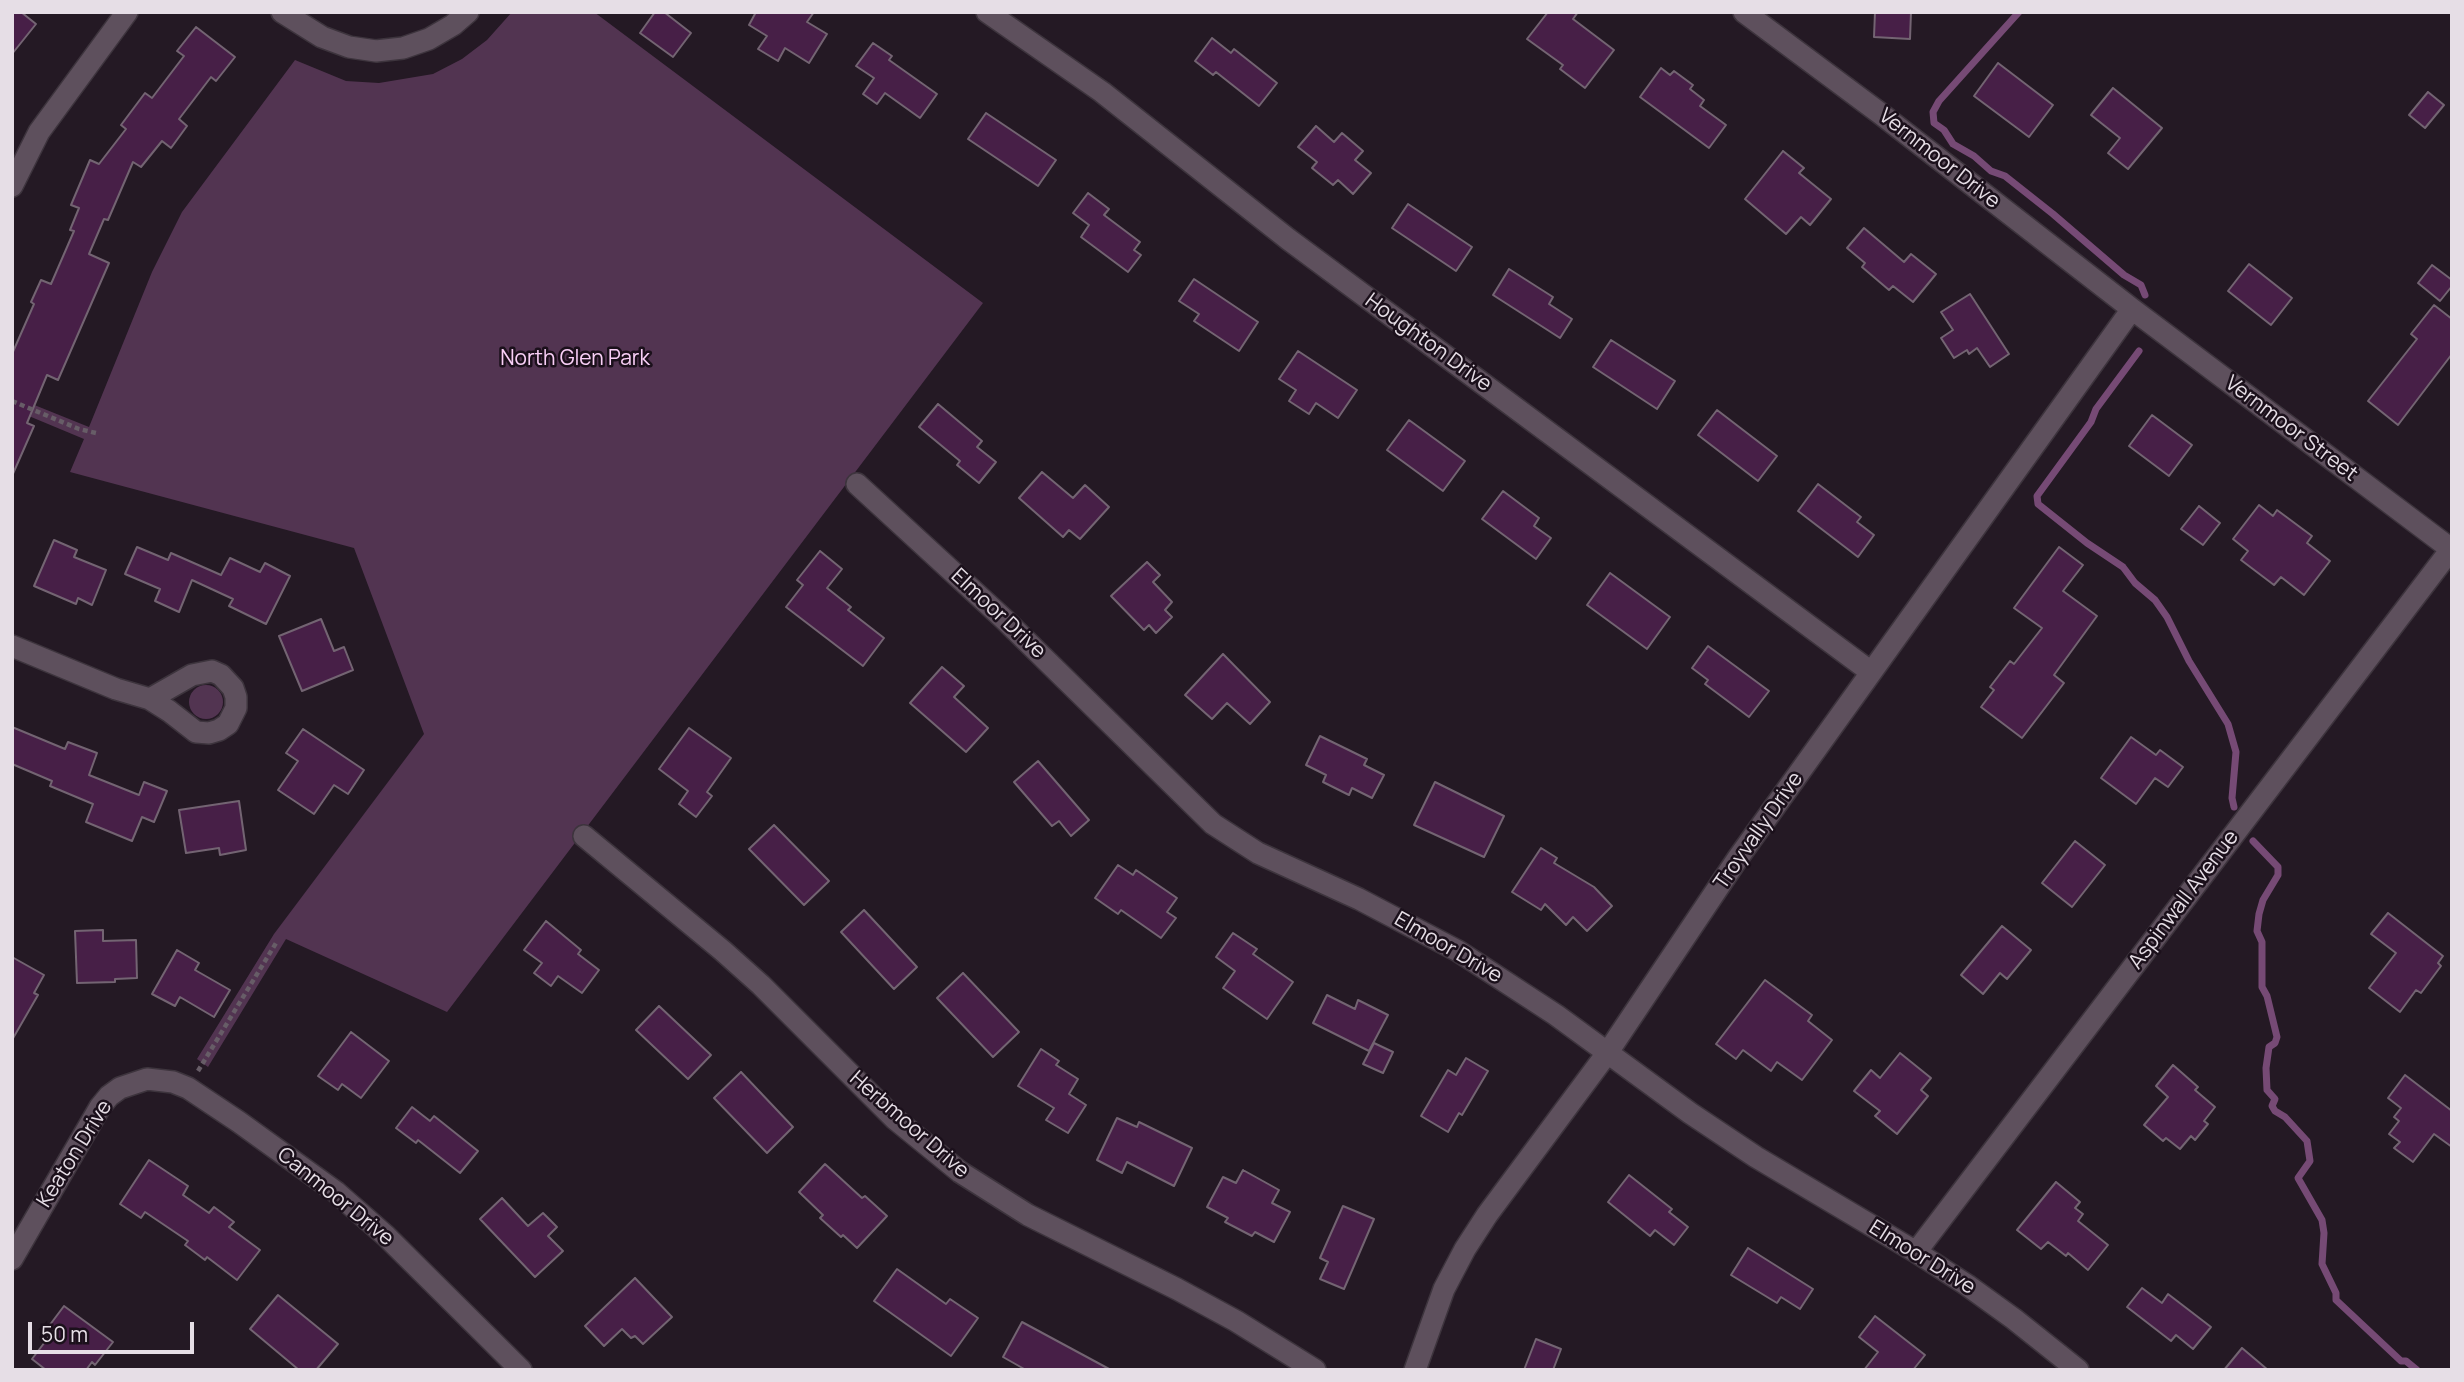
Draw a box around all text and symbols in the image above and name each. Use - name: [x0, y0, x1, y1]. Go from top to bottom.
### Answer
- street label: Vernmoor Drive: [1873, 104, 2005, 214]
- street label: Houghton Drive: [1360, 289, 1496, 397]
- park label: North Glen Park: [500, 346, 650, 372]
- street label: Vernmoor Street: [2220, 371, 2362, 487]
- street label: Elmoor Drive: [945, 564, 1051, 664]
- street label: Troyvally Drive: [1709, 767, 1809, 895]
- street label: Aspinwall Avenue: [2124, 826, 2244, 974]
- street label: Elmoor Drive: [1390, 907, 1506, 989]
- street label: Herbmoor Drive: [844, 1066, 974, 1184]
- street label: Keaton Drive: [32, 1096, 118, 1212]
- street label: Canmoor Drive: [272, 1142, 398, 1252]
- street label: Elmoor Drive: [1864, 1215, 1980, 1301]
- scale bar: [32, 1308, 198, 1352]
- text: 50 m: [41, 1320, 88, 1348]

